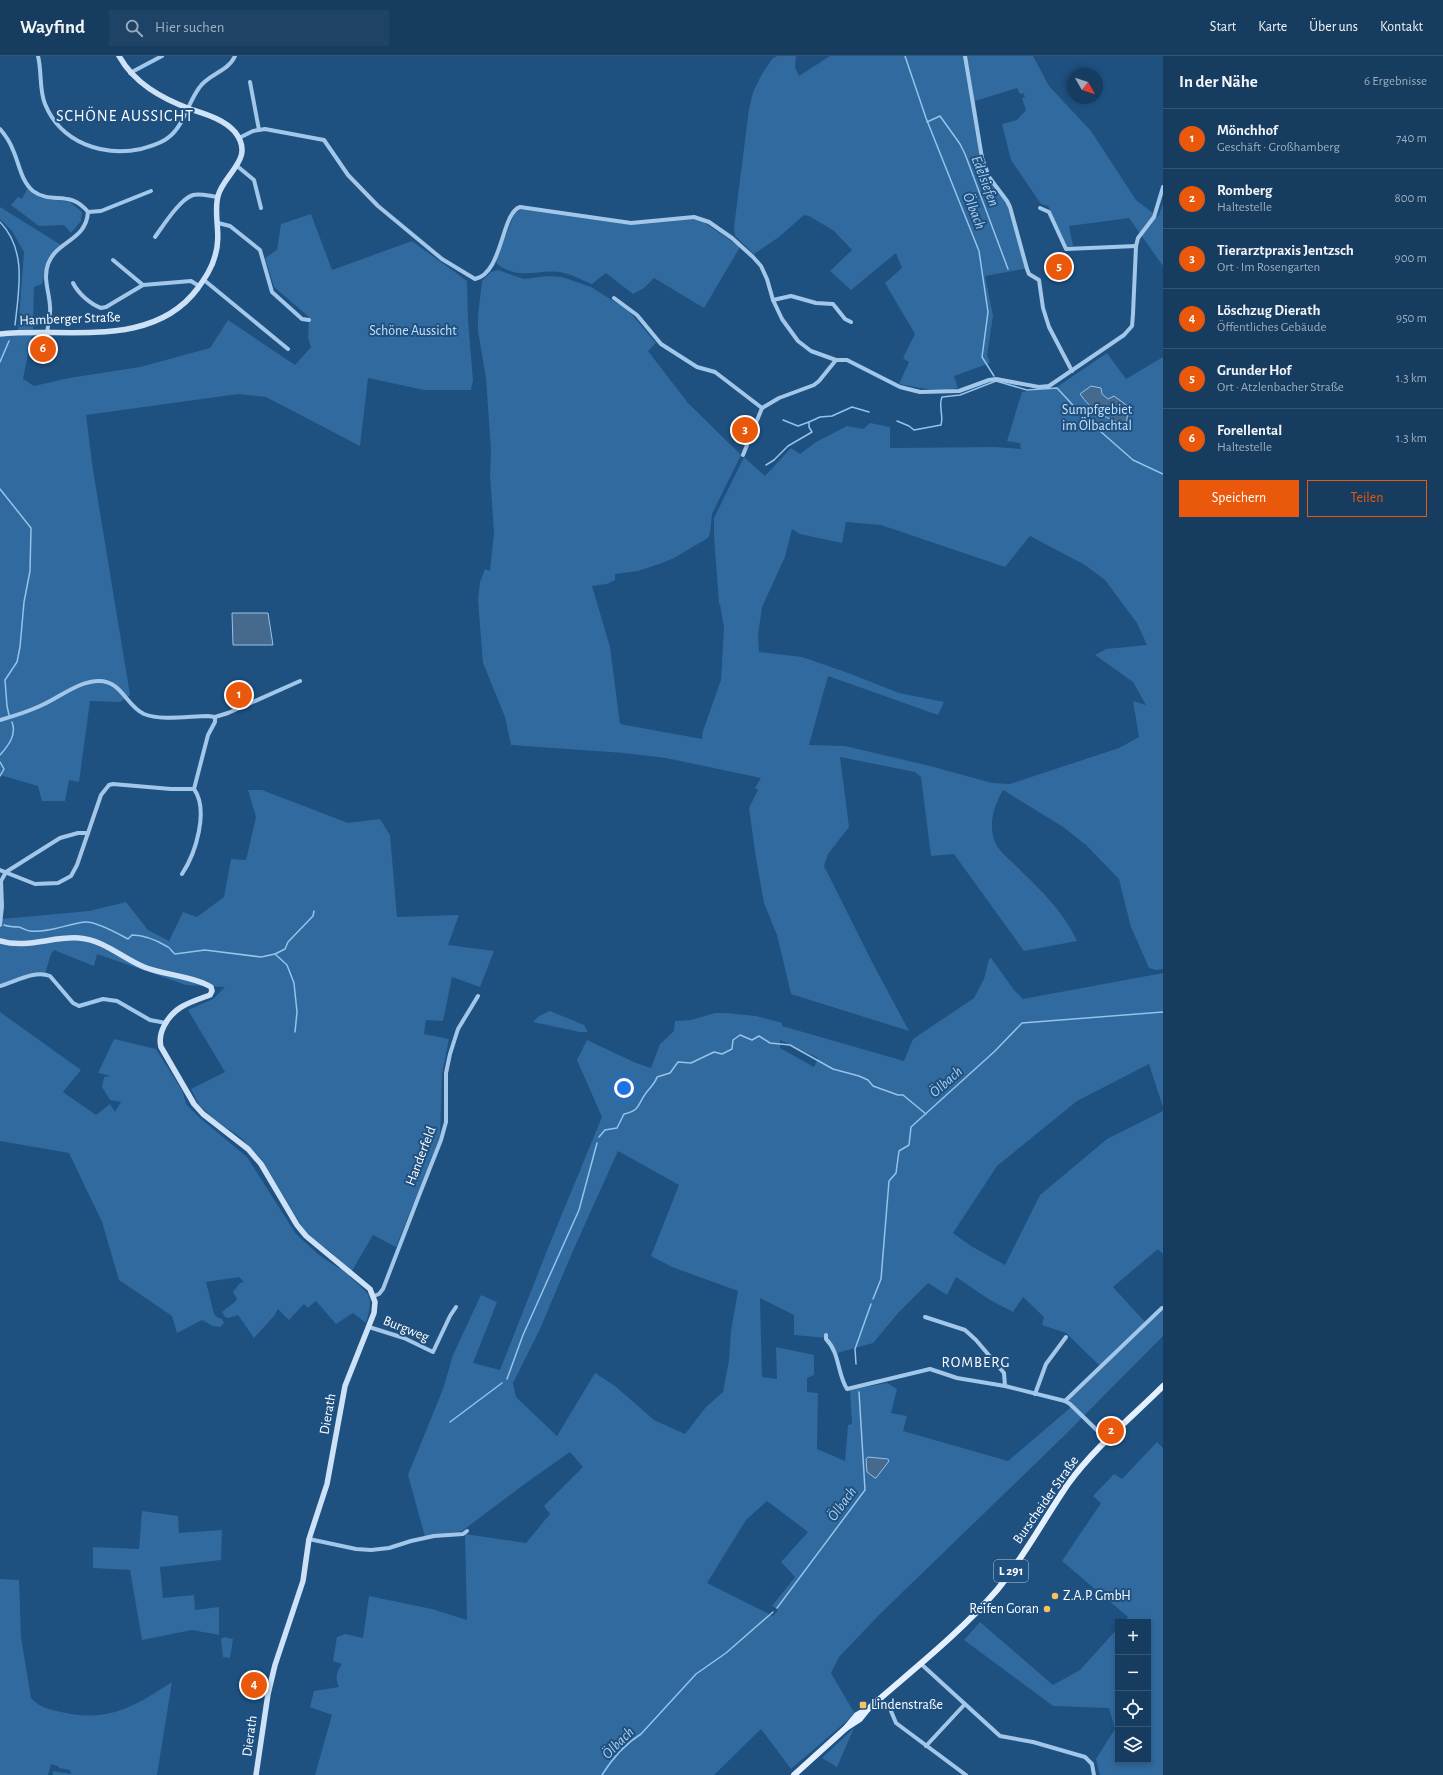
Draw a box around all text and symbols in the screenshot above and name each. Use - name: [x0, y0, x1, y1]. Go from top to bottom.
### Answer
- search box: [109, 10, 389, 46]
- icon: search: [123, 17, 145, 39]
- text: Wayfind: [20, 18, 85, 37]
- text: Hier suchen: [155, 20, 225, 35]
- text: Start: [1210, 20, 1236, 34]
- text: Karte: [1258, 20, 1287, 34]
- text: Über uns: [1309, 20, 1358, 34]
- text: Kontakt: [1380, 20, 1423, 34]
- north arrow: [1067, 68, 1103, 104]
- text: In der Nähe: [1179, 73, 1258, 90]
- text: 6 Ergebnisse: [1364, 75, 1427, 88]
- district label: SCHÖNE AUSSICHT: [56, 106, 194, 124]
- text: Mönchhof: [1217, 123, 1278, 138]
- text: 1: [1190, 132, 1194, 145]
- text: 740 m: [1396, 132, 1427, 145]
- text: Geschäft · Großhamberg: [1217, 141, 1340, 154]
- water label: Edelsiefen: [969, 154, 1001, 208]
- text: Romberg: [1217, 183, 1272, 198]
- water label: Ölbach: [960, 190, 989, 231]
- text: 2: [1189, 192, 1195, 205]
- text: 800 m: [1395, 192, 1427, 205]
- text: Haltestelle: [1217, 201, 1272, 214]
- text: Tierarztpraxis Jentzsch: [1217, 243, 1354, 258]
- pin: 5: [1046, 252, 1072, 282]
- text: 3: [1189, 252, 1195, 265]
- text: 900 m: [1395, 252, 1427, 265]
- text: Ort · Im Rosengarten: [1217, 261, 1320, 274]
- text: Löschzug Dierath: [1217, 303, 1320, 318]
- street label: Hamberger Straße: [19, 310, 121, 328]
- text: 4: [1189, 312, 1195, 325]
- text: 950 m: [1396, 312, 1427, 325]
- text: Öffentliches Gebäude: [1217, 321, 1326, 334]
- park label: Schöne Aussicht: [369, 324, 457, 338]
- pin: 6: [30, 334, 56, 364]
- text: Grunder Hof: [1217, 363, 1291, 378]
- text: 5: [1189, 372, 1195, 385]
- text: 1.3 km: [1396, 372, 1427, 385]
- text: Ort · Atzlenbacher Straße: [1217, 381, 1344, 394]
- park label: Sumpfgebiet im Ölbachtal: [1062, 403, 1133, 433]
- pin: 3: [732, 415, 758, 445]
- text: Forellental: [1217, 423, 1282, 438]
- text: 6: [1189, 432, 1195, 445]
- text: 1.3 km: [1396, 432, 1427, 445]
- text: Haltestelle: [1217, 441, 1272, 454]
- button: Speichern: [1179, 480, 1299, 517]
- button: Teilen: [1307, 480, 1427, 517]
- pin: 1: [226, 680, 252, 710]
- water label: Ölbach: [926, 1063, 965, 1100]
- your location: [614, 1078, 634, 1098]
- street label: Handerfeld: [403, 1124, 439, 1188]
- street label: Burgweg: [381, 1313, 431, 1345]
- district label: ROMBERG: [942, 1355, 1011, 1370]
- street label: Dierath: [318, 1392, 338, 1436]
- pin: 2: [1098, 1416, 1124, 1446]
- street label: Burscheider Straße: [1011, 1454, 1081, 1546]
- water label: Ölbach: [824, 1484, 859, 1524]
- road number: L 291: [994, 1560, 1028, 1582]
- place label: Z.A.P. GmbH: [1063, 1589, 1131, 1603]
- marker: Z.A.P. GmbH: [1050, 1591, 1060, 1601]
- place label: Reifen Goran: [969, 1602, 1039, 1616]
- marker: Reifen Goran: [1042, 1604, 1052, 1614]
- map controls: [1115, 1619, 1151, 1763]
- button: +: [1115, 1619, 1151, 1655]
- button: −: [1115, 1655, 1151, 1691]
- pin: 4: [241, 1670, 267, 1700]
- button: locate: [1115, 1691, 1151, 1727]
- place label: Lindenstraße: [871, 1698, 943, 1712]
- marker: Lindenstraße: [858, 1700, 868, 1710]
- street label: Dierath: [240, 1714, 260, 1758]
- water label: Ölbach: [598, 1723, 637, 1762]
- button: layers: [1115, 1727, 1151, 1763]

